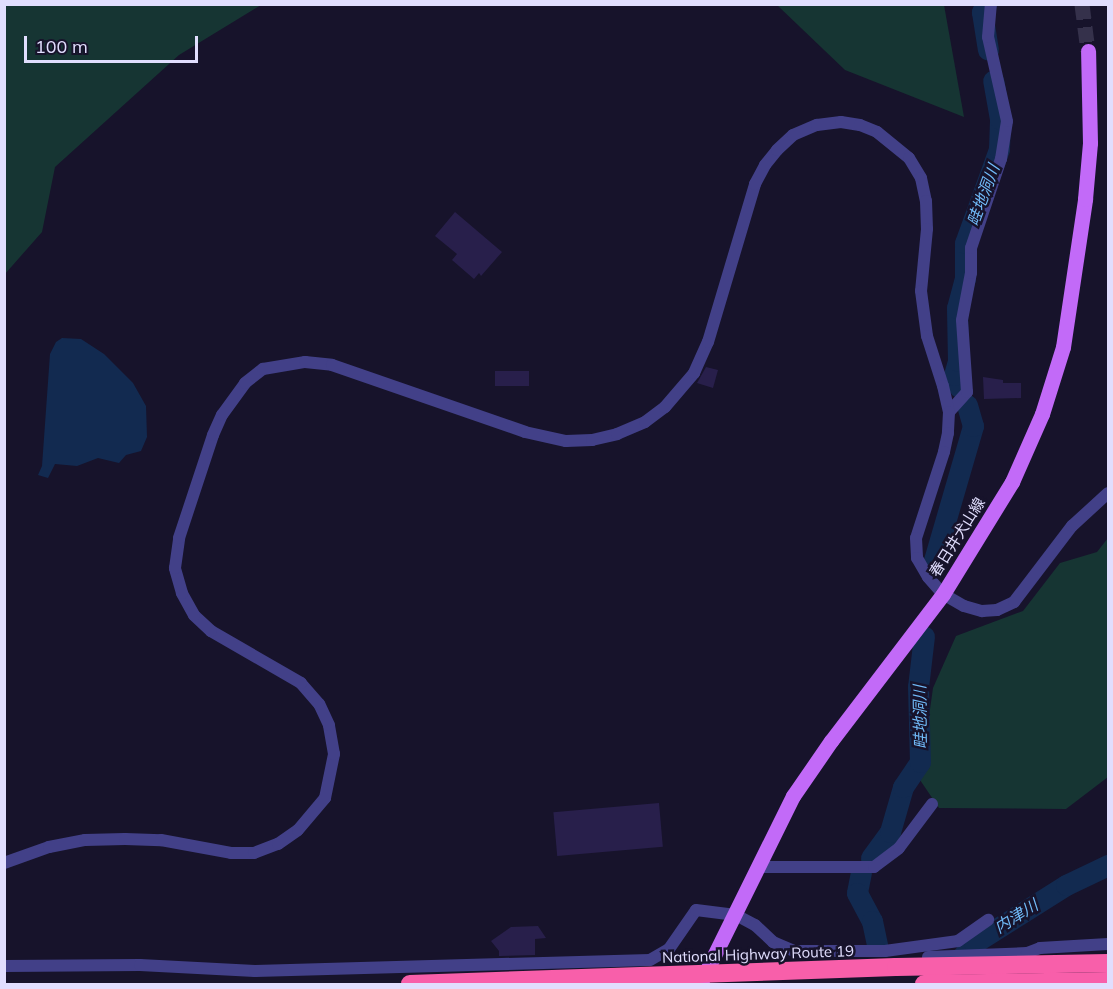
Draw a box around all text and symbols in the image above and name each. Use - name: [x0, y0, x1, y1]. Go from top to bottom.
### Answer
- scale bar: [27, 24, 201, 62]
- text: 100 m: [35, 35, 88, 58]
- water label: 畦地洞川: [963, 162, 1003, 228]
- street label: 春日井犬山線: [926, 494, 988, 580]
- water label: 畦地洞川: [910, 685, 930, 749]
- water label: 内津川: [991, 895, 1041, 937]
- street label: National Highway Route 19: [662, 942, 854, 966]

